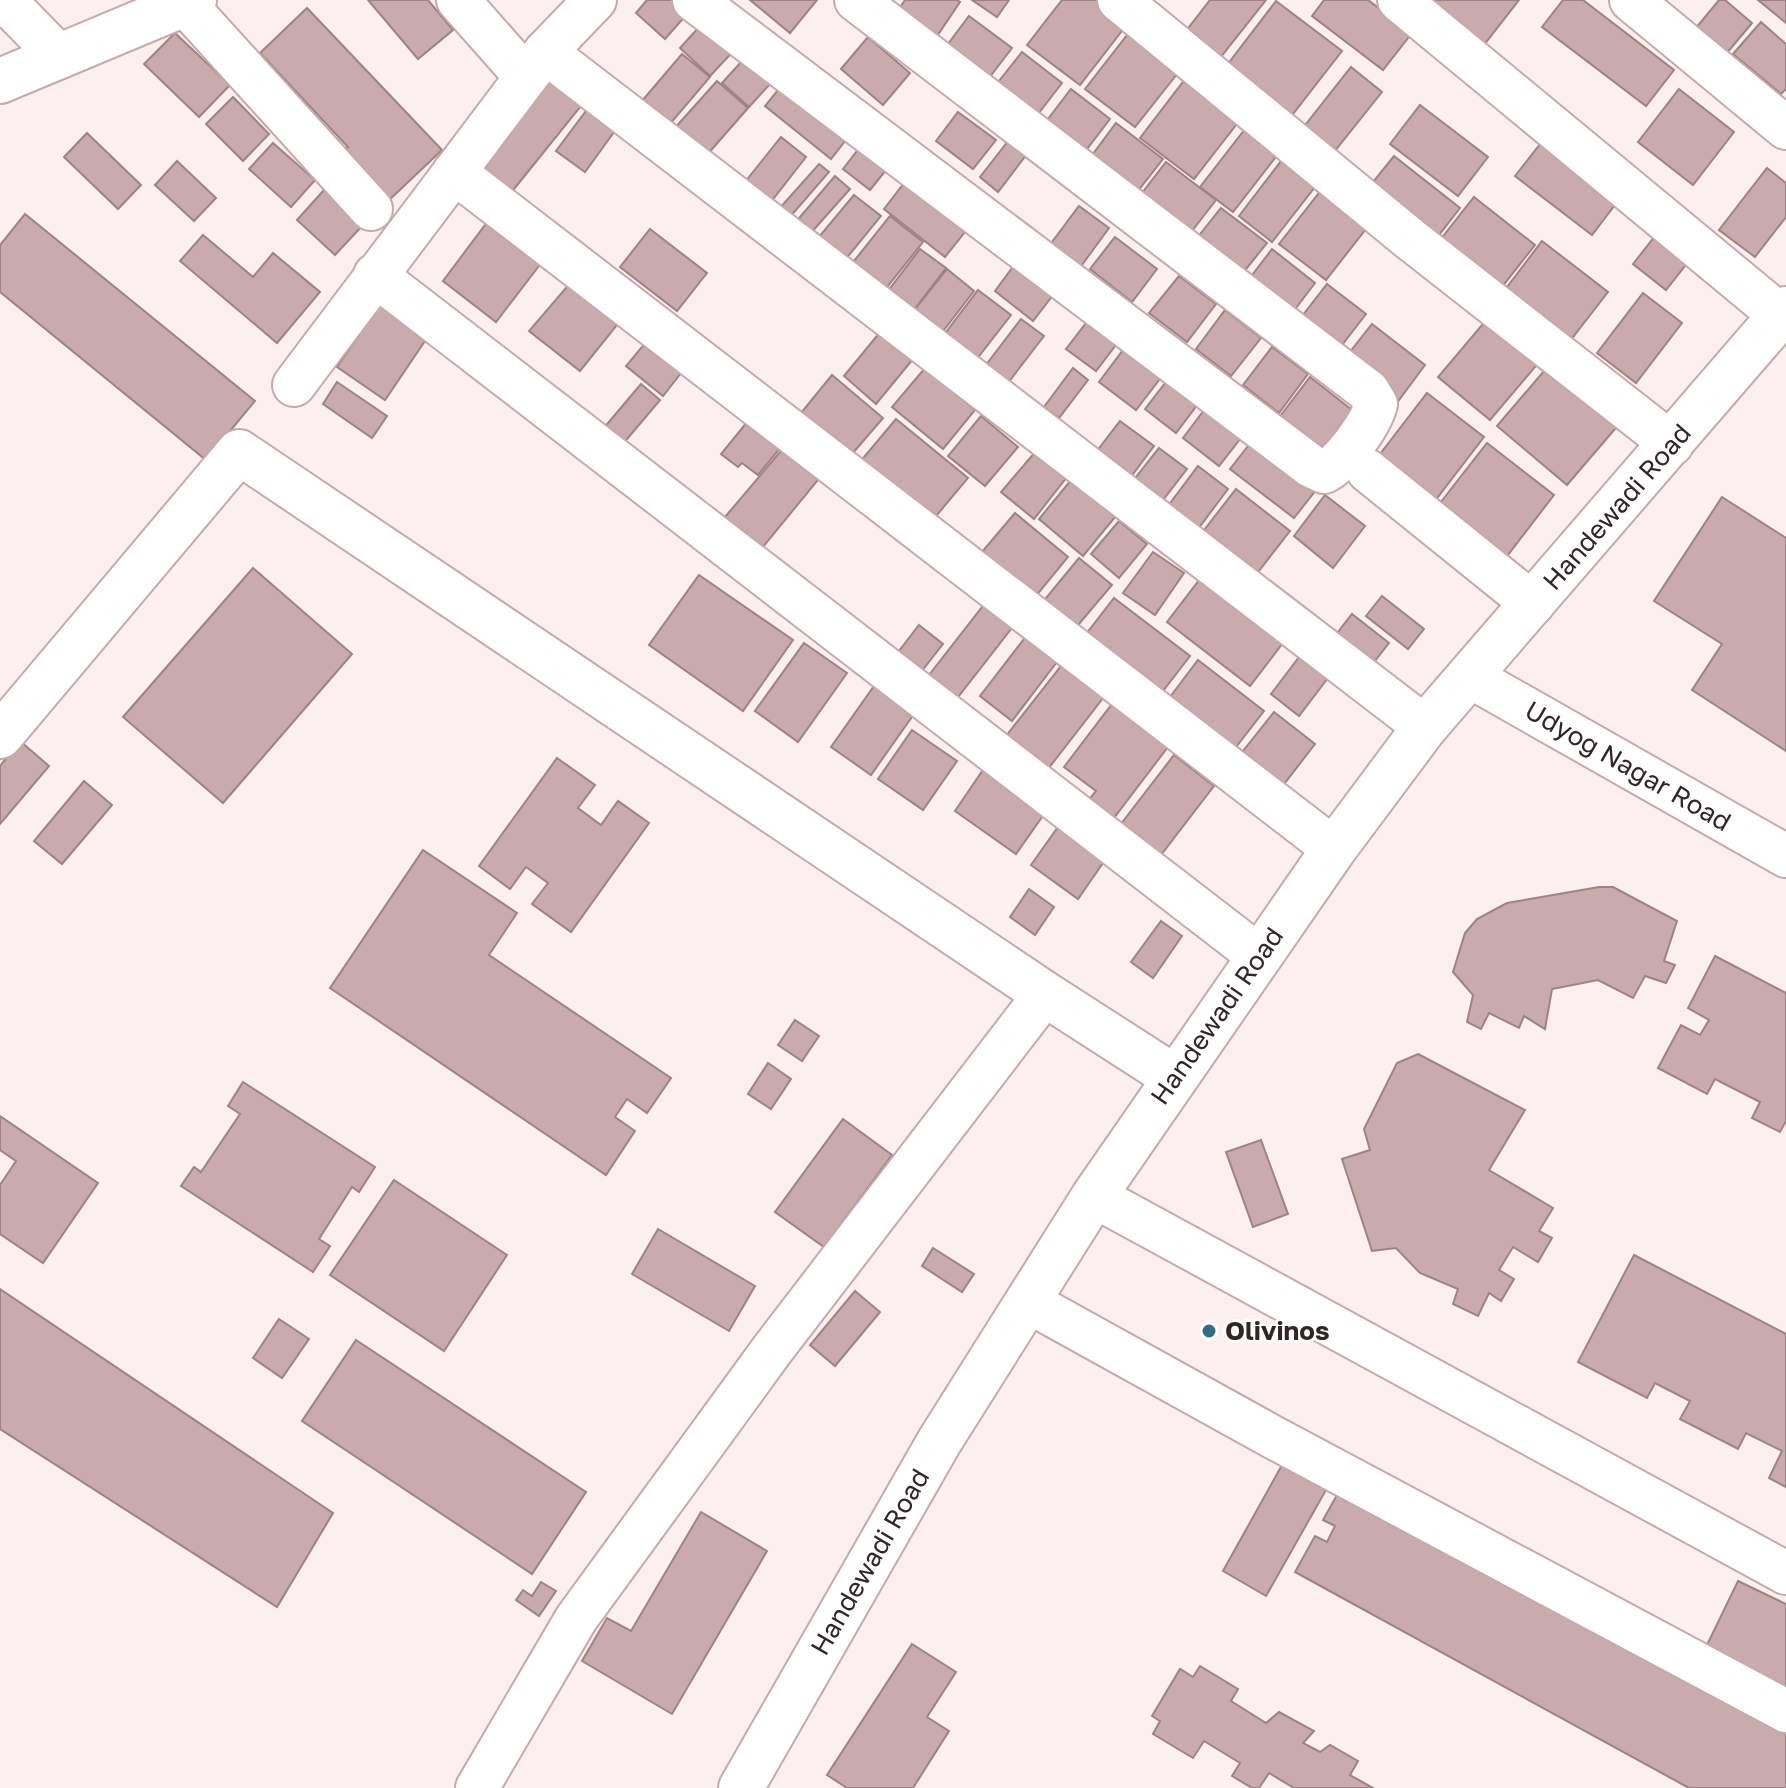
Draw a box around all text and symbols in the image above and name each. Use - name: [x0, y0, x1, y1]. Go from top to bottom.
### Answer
- street label: Handewadi Road: [1536, 417, 1697, 596]
- street label: Udyog Nagar Road: [1520, 694, 1737, 837]
- street label: Handewadi Road: [1144, 921, 1289, 1110]
- place label: Olivinos: [1225, 1315, 1329, 1346]
- marker: Olivinos: [1200, 1322, 1218, 1340]
- street label: Handewadi Road: [804, 1463, 935, 1660]

